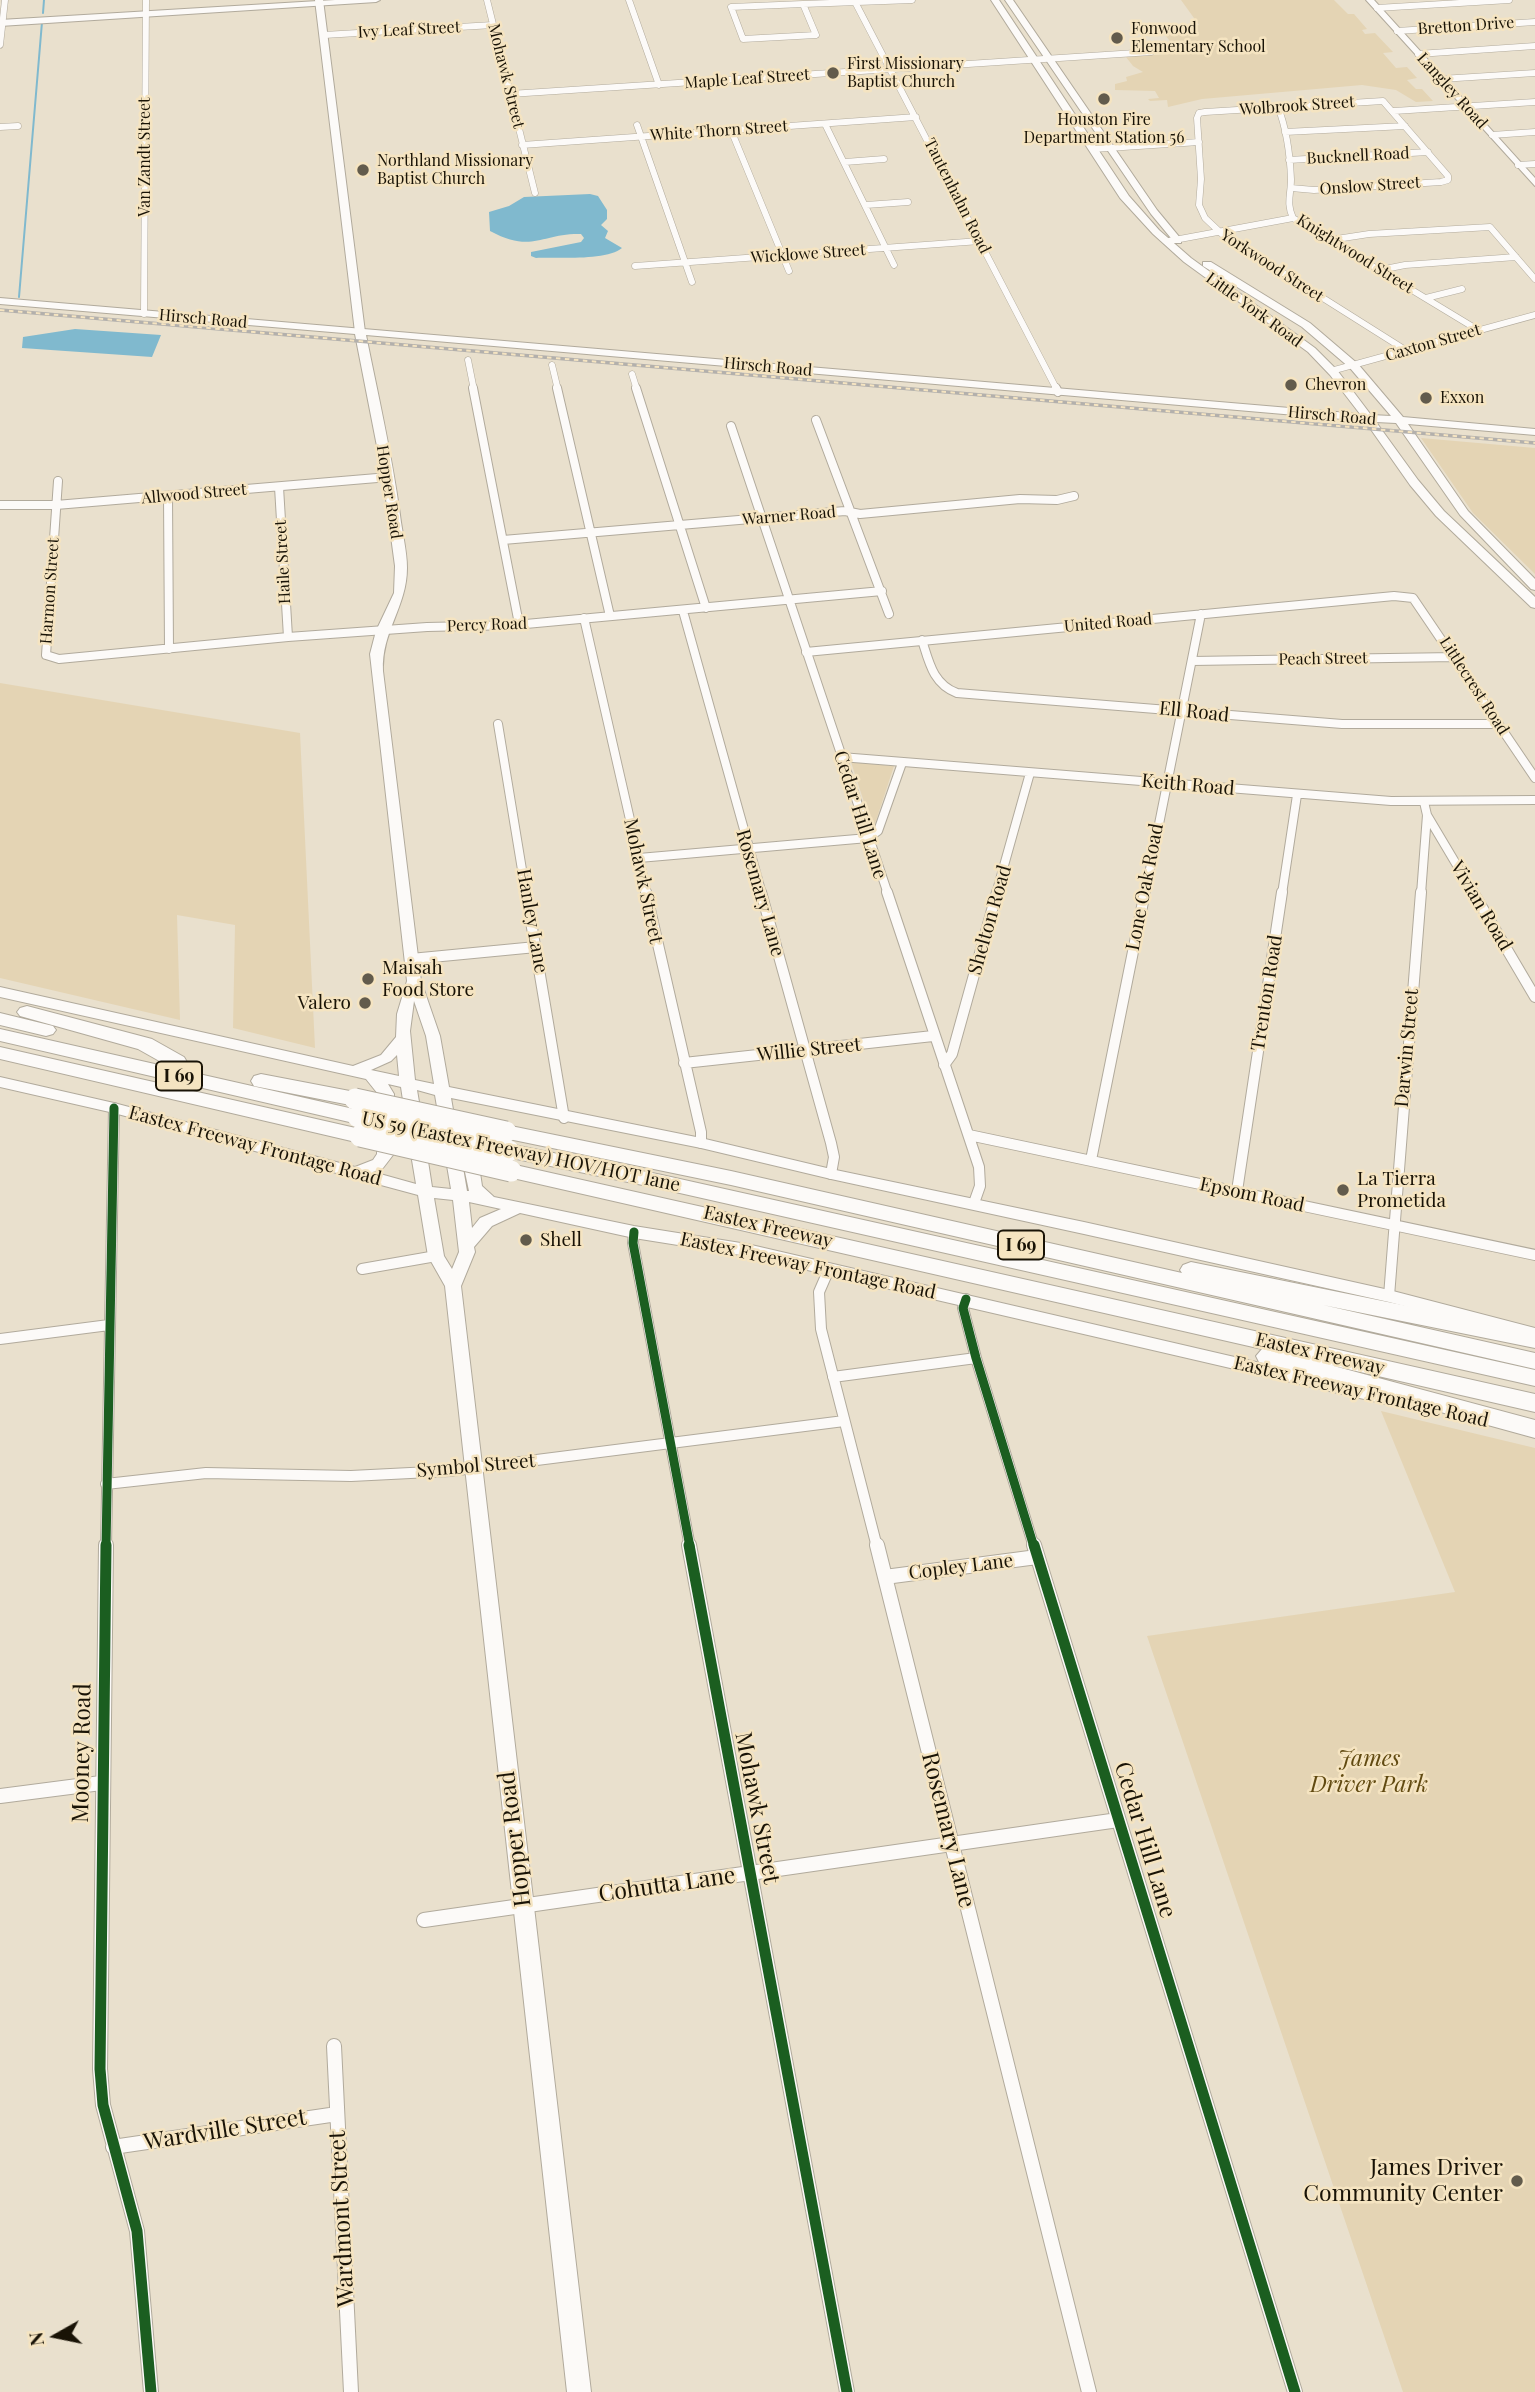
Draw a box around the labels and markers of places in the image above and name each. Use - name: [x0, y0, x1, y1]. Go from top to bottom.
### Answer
- place label: Fonwood Elementary School: [1131, 19, 1266, 57]
- marker: Fonwood Elementary School: [1109, 30, 1125, 46]
- place label: First Missionary Baptist Church: [847, 54, 964, 92]
- marker: First Missionary Baptist Church: [825, 65, 841, 81]
- marker: Houston Fire Department Station 56: [1096, 91, 1112, 107]
- place label: Houston Fire Department Station 56: [1023, 110, 1185, 148]
- place label: Northland Missionary Baptist Church: [377, 151, 533, 189]
- marker: Northland Missionary Baptist Church: [355, 162, 371, 178]
- place label: Chevron: [1305, 375, 1366, 395]
- marker: Chevron: [1283, 377, 1299, 393]
- place label: Exxon: [1440, 388, 1484, 408]
- marker: Exxon: [1418, 390, 1434, 406]
- place label: Maisah Food Store: [382, 957, 474, 1001]
- marker: Maisah Food Store: [360, 971, 376, 987]
- place label: Valero: [297, 992, 351, 1014]
- marker: Valero: [357, 995, 373, 1011]
- place label: La Tierra Prometida: [1357, 1168, 1446, 1212]
- marker: La Tierra Prometida: [1335, 1182, 1351, 1198]
- place label: Shell: [540, 1229, 582, 1251]
- marker: Shell: [518, 1232, 534, 1248]
- place label: James Driver Community Center: [1303, 2154, 1503, 2208]
- marker: James Driver Community Center: [1509, 2173, 1525, 2189]

